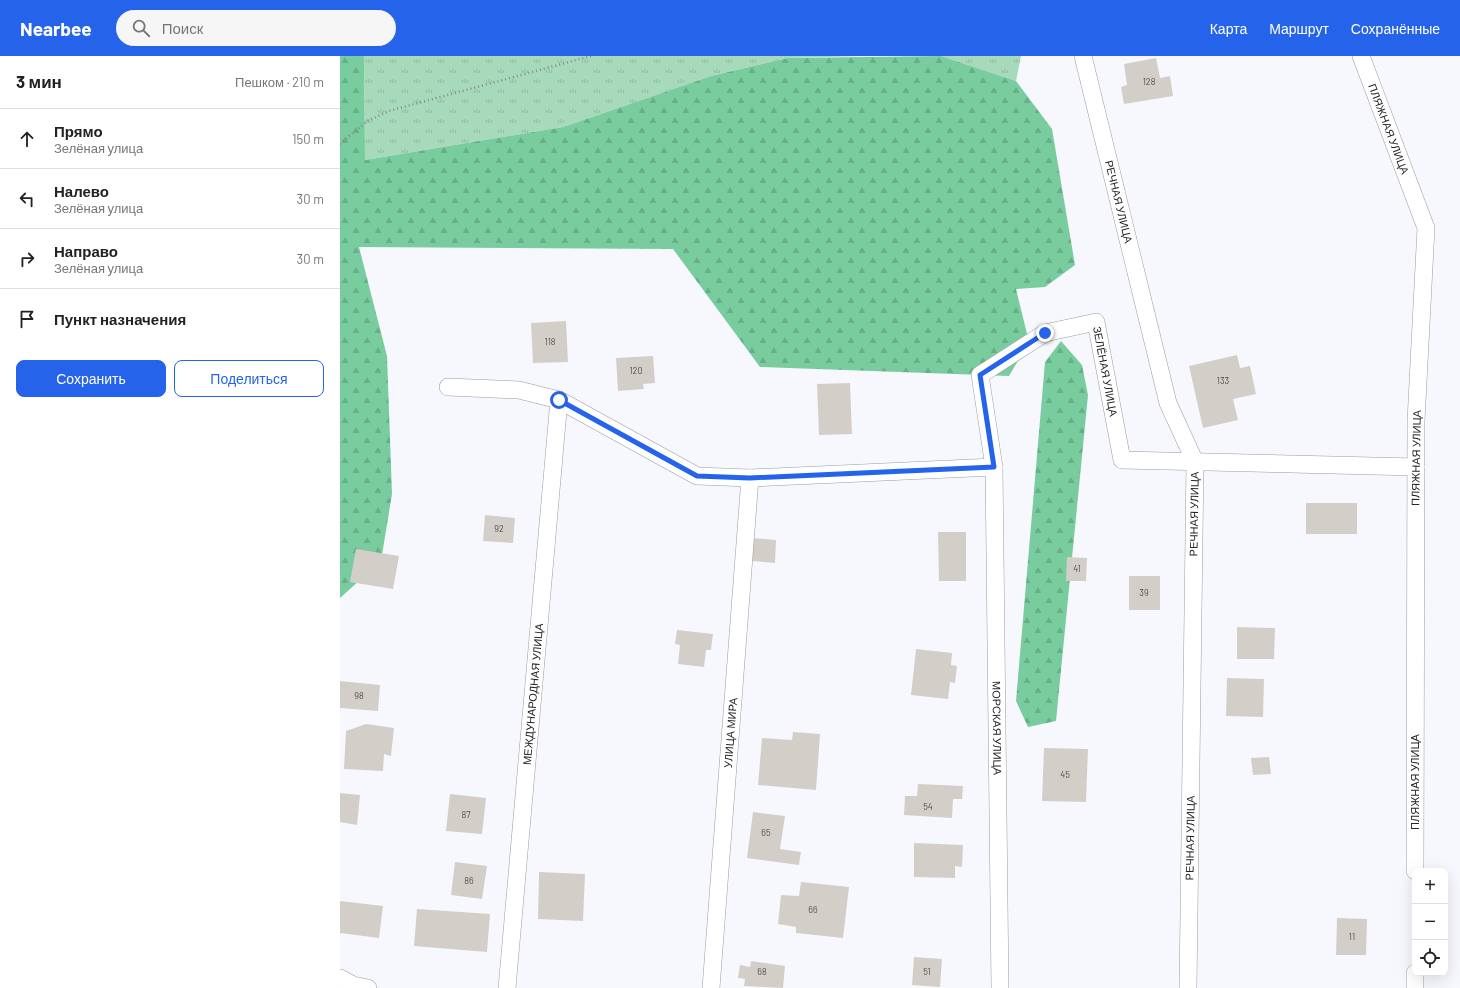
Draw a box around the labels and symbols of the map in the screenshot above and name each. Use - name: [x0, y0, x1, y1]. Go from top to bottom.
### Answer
- house number: 128: [1143, 76, 1156, 87]
- street label: ПЛЯЖНАЯ УЛИЦА: [1366, 82, 1412, 177]
- street label: РЕЧНАЯ УЛИЦА: [1103, 159, 1136, 245]
- route end: [1036, 324, 1054, 342]
- street label: ЗЕЛЁНАЯ УЛИЦА: [1091, 325, 1121, 418]
- house number: 118: [544, 336, 556, 347]
- house number: 120: [629, 365, 643, 376]
- house number: 133: [1217, 375, 1230, 386]
- route start: [550, 391, 568, 409]
- street label: ПЛЯЖНАЯ УЛИЦА: [1408, 409, 1423, 506]
- street label: РЕЧНАЯ УЛИЦА: [1186, 471, 1201, 556]
- house number: 92: [494, 523, 504, 534]
- house number: 41: [1073, 563, 1081, 574]
- house number: 39: [1139, 587, 1149, 598]
- street label: МЕЖДУНАРОДНАЯ УЛИЦА: [520, 622, 545, 765]
- street label: МОРСКАЯ УЛИЦА: [990, 681, 1005, 776]
- house number: 98: [354, 690, 364, 701]
- street label: УЛИЦА МИРА: [721, 696, 739, 768]
- street label: ПЛЯЖНАЯ УЛИЦА: [1408, 733, 1421, 830]
- house number: 45: [1060, 769, 1070, 780]
- street label: РЕЧНАЯ УЛИЦА: [1182, 795, 1197, 880]
- house number: 54: [923, 801, 933, 812]
- house number: 87: [462, 809, 471, 820]
- house number: 65: [761, 827, 771, 838]
- house number: 86: [464, 875, 474, 886]
- house number: 66: [808, 904, 818, 915]
- house number: 11: [1349, 931, 1355, 942]
- house number: 68: [757, 966, 767, 977]
- house number: 51: [923, 966, 931, 977]

